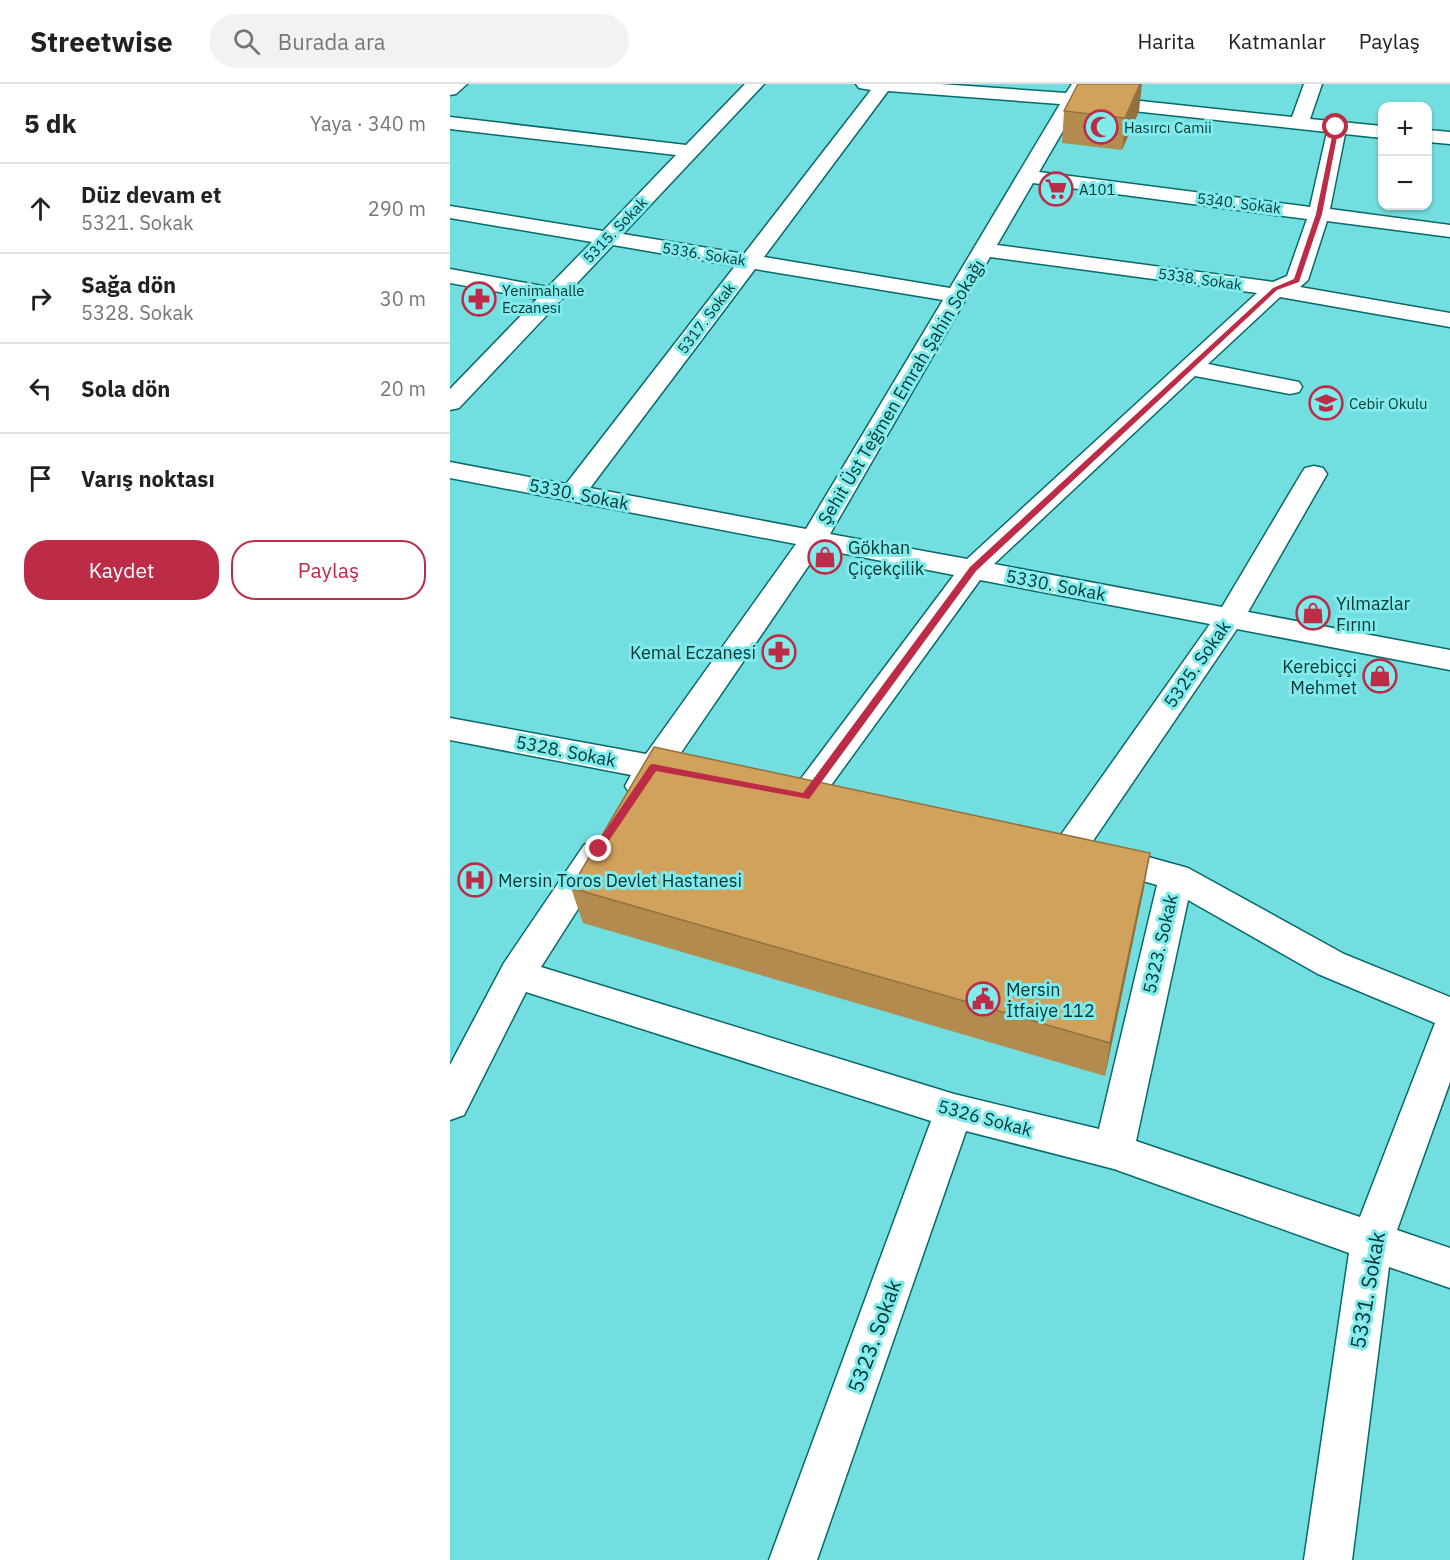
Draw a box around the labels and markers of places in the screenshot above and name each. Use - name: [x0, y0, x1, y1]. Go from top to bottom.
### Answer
- mosque icon: Hasırcı Camii: [1083, 109, 1119, 145]
- place label: Hasırcı Camii: [1124, 118, 1212, 137]
- supermarket icon: A101: [1038, 171, 1074, 207]
- place label: A101: [1079, 180, 1116, 199]
- pharmacy icon: Yenimahalle Eczanesi: [461, 281, 497, 317]
- place label: Yenimahalle Eczanesi: [502, 281, 585, 317]
- school or university icon: Cebir Okulu: [1308, 385, 1344, 421]
- place label: Cebir Okulu: [1349, 394, 1428, 413]
- place label: Gökhan Çiçekçilik: [848, 536, 925, 580]
- shop icon: Gökhan Çiçekçilik: [807, 539, 843, 575]
- place label: Yılmazlar Fırını: [1336, 592, 1411, 636]
- shop icon: Yılmazlar Fırını: [1295, 595, 1331, 631]
- pharmacy icon: Kemal Eczanesi: [761, 634, 797, 670]
- place label: Kemal Eczanesi: [630, 641, 756, 664]
- place label: Kerebiççi Mehmet: [1282, 655, 1357, 699]
- shop icon: Kerebiççi Mehmet: [1362, 658, 1398, 694]
- hospital icon: Mersin Toros Devlet Hastanesi: [457, 862, 493, 898]
- place label: Mersin Toros Devlet Hastanesi: [498, 869, 742, 892]
- place label: Mersin İtfaiye 112: [1006, 978, 1095, 1022]
- public building icon: Mersin İtfaiye 112: [965, 981, 1001, 1017]

